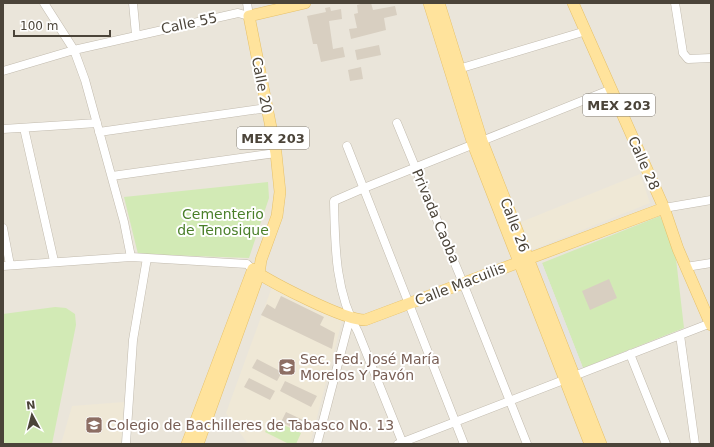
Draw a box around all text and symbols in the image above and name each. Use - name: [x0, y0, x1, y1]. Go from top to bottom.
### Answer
- street label: Calle 55: [159, 9, 219, 37]
- scale bar: [14, 12, 110, 38]
- text: 100 m: [20, 19, 58, 33]
- street label: Calle 20: [249, 55, 275, 115]
- road number: MEX 203: [583, 94, 655, 116]
- road number: MEX 203: [237, 127, 309, 149]
- street label: Calle 28: [625, 134, 663, 192]
- street label: Privada Caoba: [409, 166, 463, 266]
- street label: Calle 26: [497, 196, 533, 255]
- park label: Cementerio de Tenosique: [177, 206, 269, 238]
- street label: Calle Macuilis: [413, 259, 507, 309]
- place label: Sec. Fed. José María Morelos Y Pavón: [300, 351, 440, 383]
- school or university icon: Sec. Fed. José María Morelos Y Pavón: [277, 357, 297, 377]
- north arrow: [12, 395, 52, 435]
- text: N: [25, 399, 36, 413]
- school or university icon: Colegio de Bachilleres de Tabasco No. 13: [84, 415, 104, 435]
- place label: Colegio de Bachilleres de Tabasco No. 13: [107, 417, 394, 433]

